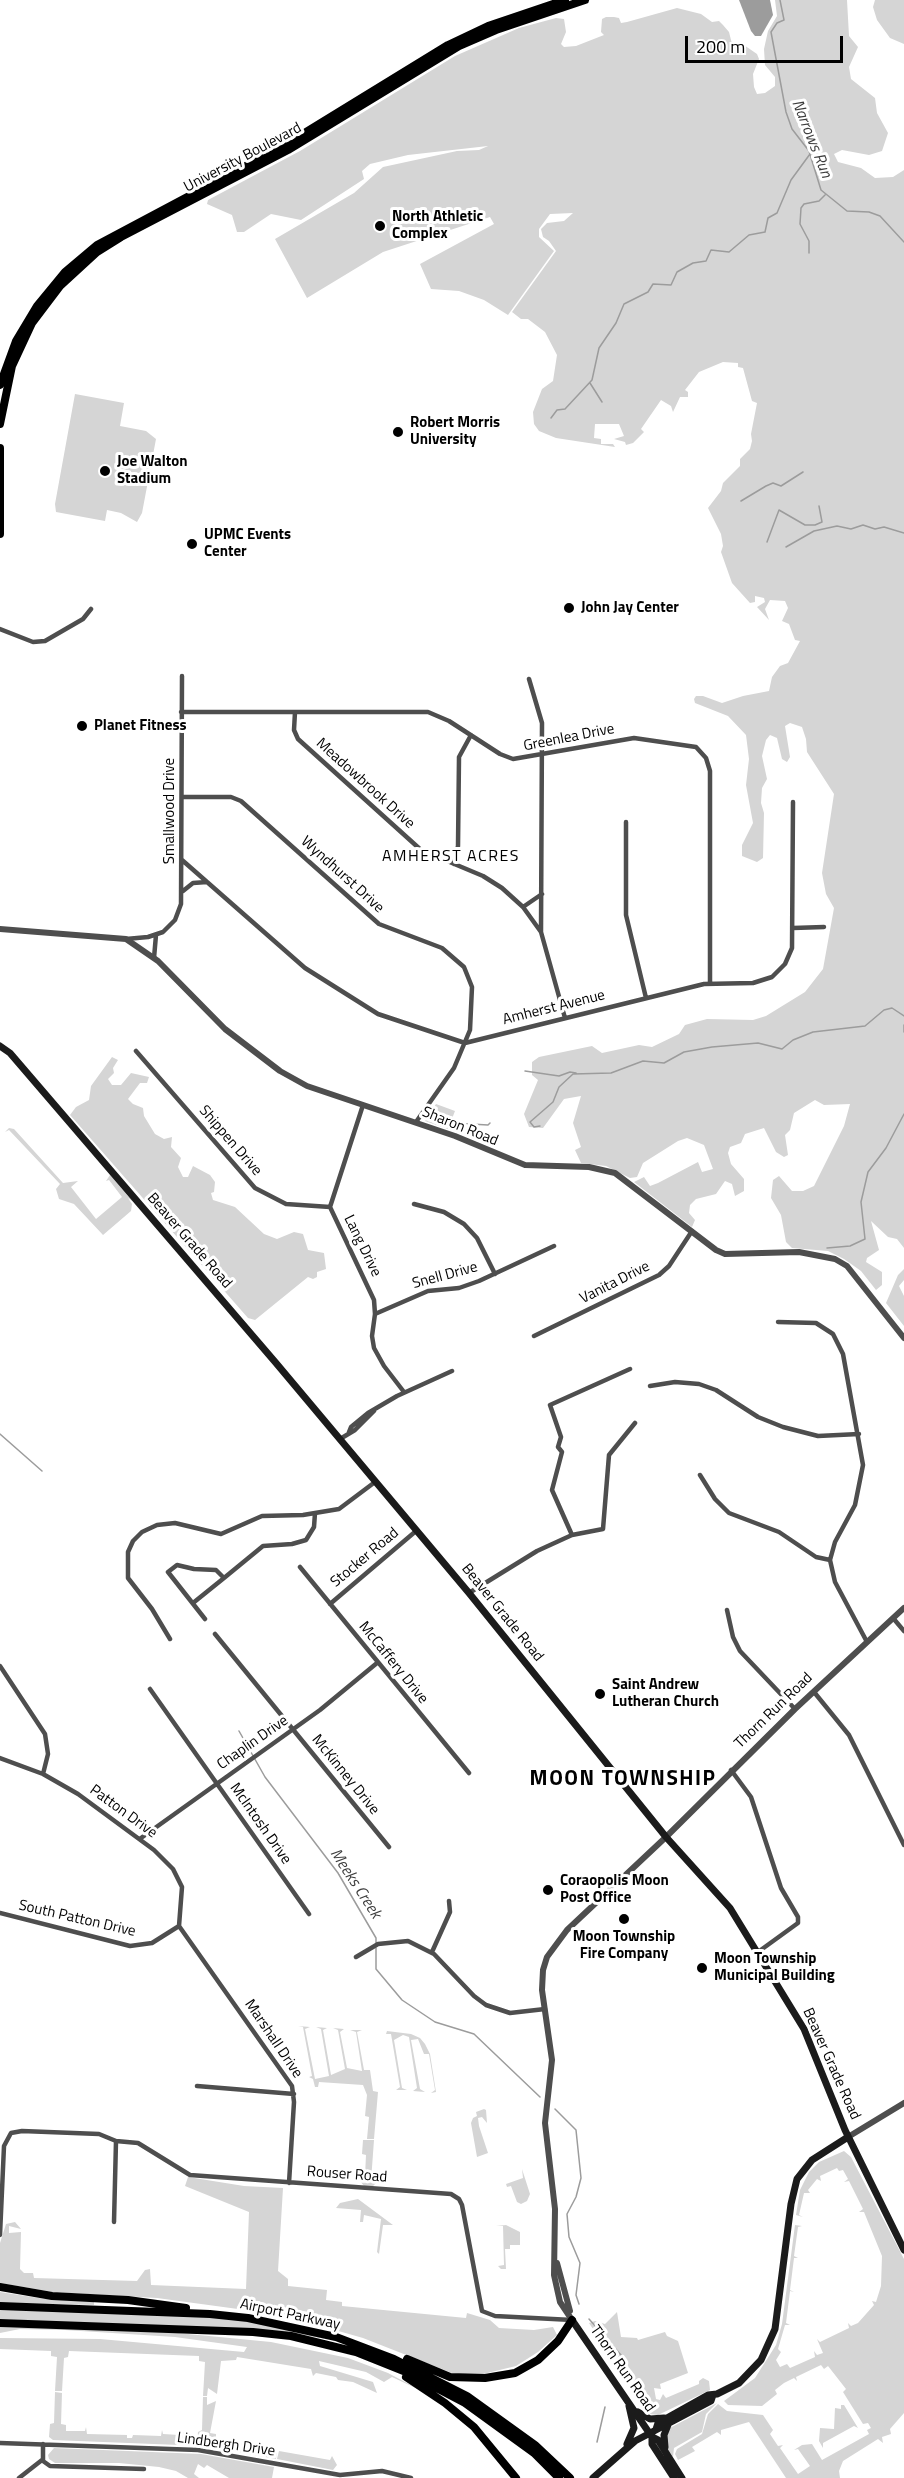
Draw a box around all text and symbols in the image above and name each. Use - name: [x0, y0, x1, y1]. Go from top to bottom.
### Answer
- scale bar: [688, 24, 846, 62]
- text: 200 m: [696, 33, 745, 60]
- water label: Narrows Run: [787, 97, 835, 181]
- street label: University Boulevard: [181, 119, 305, 197]
- place label: North Athletic Complex: [392, 208, 483, 243]
- marker: North Athletic Complex: [373, 219, 387, 233]
- place label: Robert Morris University: [410, 414, 500, 449]
- marker: Robert Morris University: [391, 425, 405, 439]
- place label: Joe Walton Stadium: [117, 453, 188, 488]
- marker: Joe Walton Stadium: [98, 464, 112, 478]
- place label: UPMC Events Center: [204, 526, 291, 561]
- marker: UPMC Events Center: [185, 537, 199, 551]
- place label: John Jay Center: [581, 599, 679, 617]
- marker: John Jay Center: [562, 601, 576, 615]
- place label: Planet Fitness: [94, 717, 187, 735]
- marker: Planet Fitness: [75, 719, 89, 733]
- street label: Greenlea Drive: [522, 720, 616, 756]
- street label: Meadowbrook Drive: [312, 735, 418, 833]
- street label: Smallwood Drive: [161, 758, 179, 864]
- street label: Wyndhurst Drive: [297, 833, 387, 917]
- district label: AMHERST ACRES: [382, 847, 520, 867]
- street label: Amherst Avenue: [501, 987, 607, 1029]
- street label: Shippen Drive: [195, 1102, 265, 1180]
- street label: Sharon Road: [419, 1104, 501, 1150]
- street label: Beaver Grade Road: [143, 1190, 235, 1292]
- street label: Lang Drive: [339, 1212, 385, 1280]
- street label: Vanita Drive: [577, 1258, 653, 1308]
- street label: Snell Drive: [410, 1259, 480, 1293]
- street label: Stocker Road: [327, 1524, 403, 1592]
- street label: Beaver Grade Road: [457, 1560, 547, 1666]
- street label: McCaffery Drive: [354, 1618, 432, 1708]
- street label: Thorn Run Road: [731, 1669, 817, 1753]
- place label: Saint Andrew Lutheran Church: [612, 1676, 719, 1711]
- marker: Saint Andrew Lutheran Church: [593, 1687, 607, 1701]
- street label: Chaplin Drive: [214, 1712, 292, 1774]
- street label: McKinney Drive: [307, 1731, 383, 1819]
- district label: MOON TOWNSHIP: [530, 1767, 716, 1793]
- street label: McIntosh Drive: [225, 1780, 295, 1868]
- street label: Patton Drive: [86, 1782, 160, 1842]
- water label: Meeks Creek: [325, 1845, 385, 1923]
- place label: Coraopolis Moon Post Office: [560, 1872, 669, 1907]
- marker: Coraopolis Moon Post Office: [541, 1883, 555, 1897]
- street label: South Patton Drive: [17, 1897, 137, 1941]
- marker: Moon Township Fire Company: [617, 1912, 631, 1926]
- place label: Moon Township Fire Company: [573, 1928, 675, 1963]
- place label: Moon Township Municipal Building: [714, 1950, 835, 1985]
- marker: Moon Township Municipal Building: [695, 1961, 709, 1975]
- street label: Marshall Drive: [240, 1996, 306, 2082]
- street label: Beaver Grade Road: [798, 2005, 864, 2123]
- street label: Rouser Road: [306, 2163, 388, 2187]
- street label: Airport Parkway: [238, 2296, 342, 2334]
- street label: Thorn Run Road: [586, 2322, 658, 2416]
- street label: Lindbergh Drive: [176, 2429, 276, 2461]

